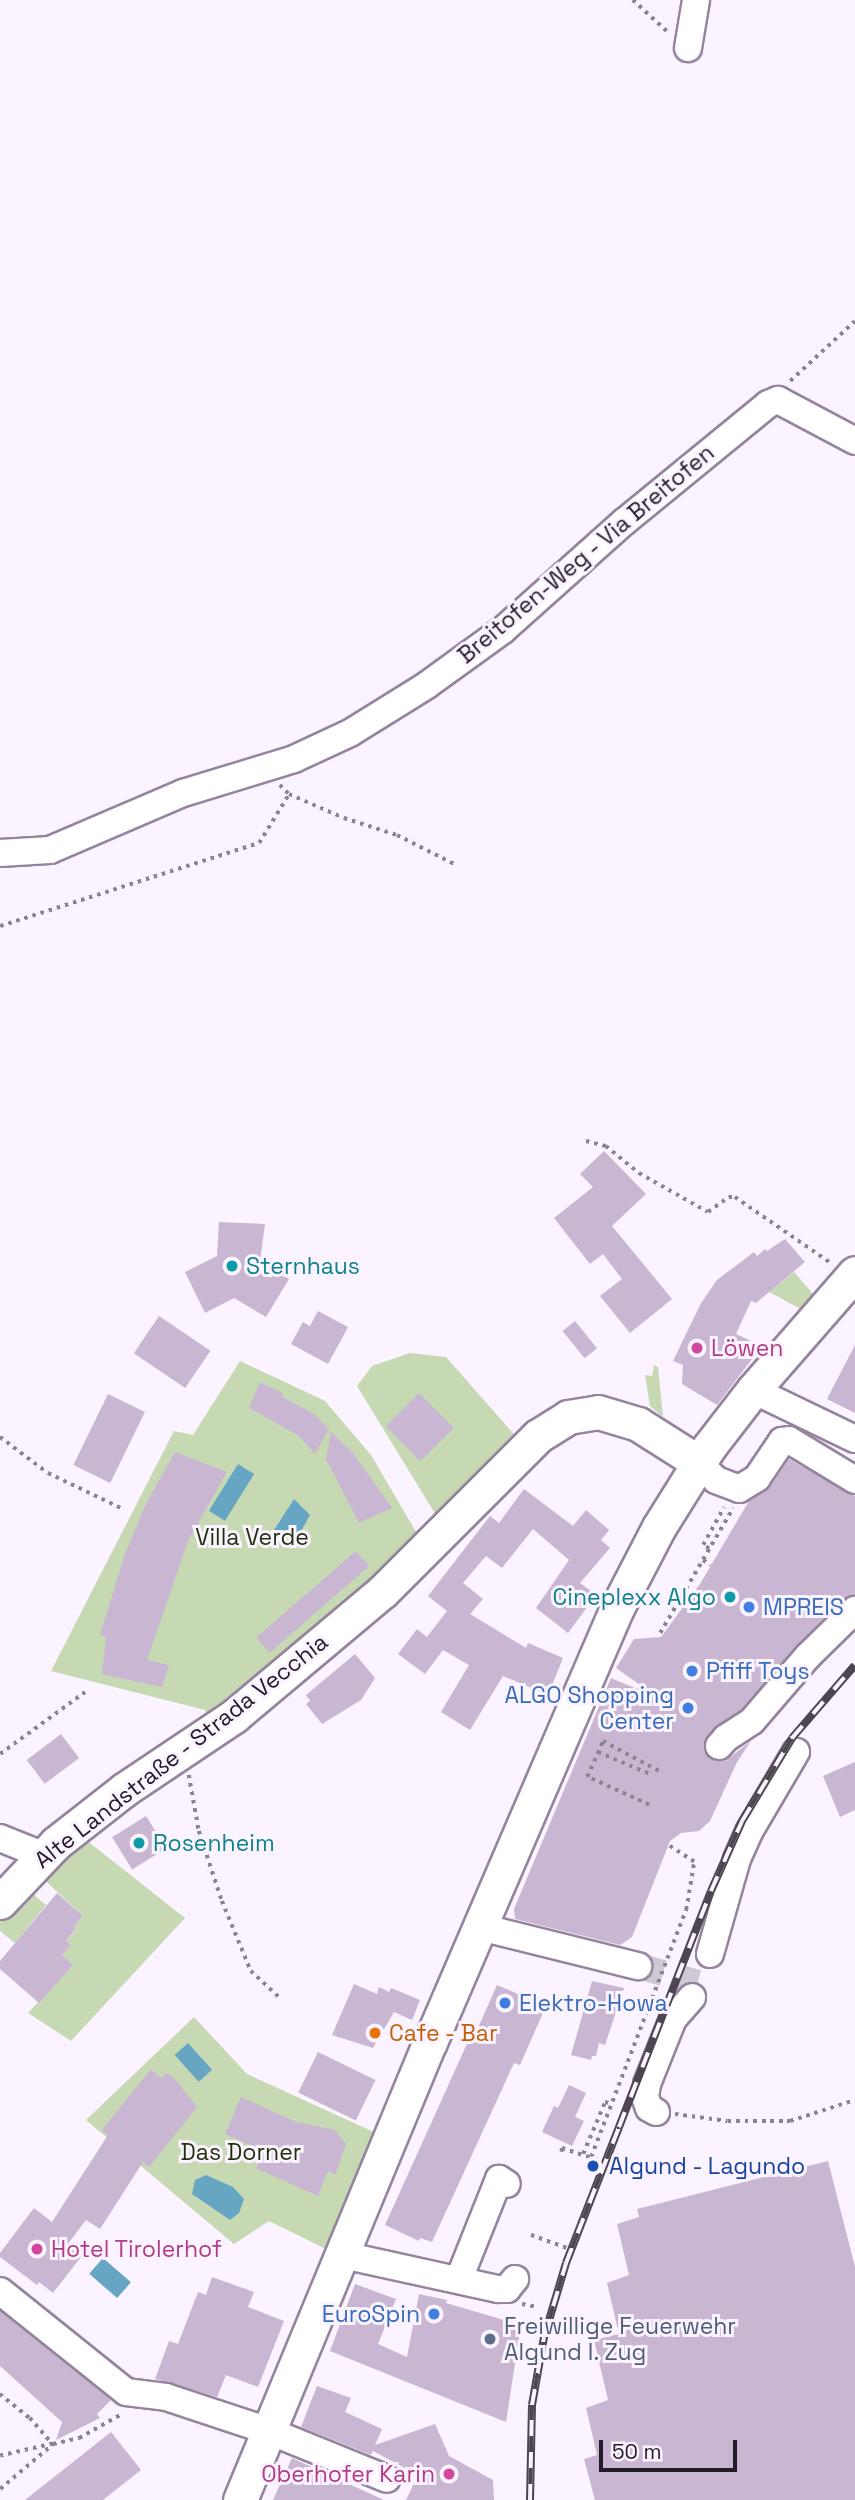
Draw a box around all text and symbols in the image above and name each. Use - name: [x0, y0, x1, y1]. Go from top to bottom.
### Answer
- street label: Breitofen-Weg - Via Breitofen: [452, 438, 720, 670]
- place label: Sternhaus: [246, 1252, 360, 1280]
- marker: Sternhaus: [224, 1258, 240, 1274]
- place label: Löwen: [711, 1334, 783, 1362]
- marker: Löwen: [689, 1340, 705, 1356]
- park label: Villa Verde: [195, 1523, 309, 1551]
- place label: Cineplexx Algo: [552, 1583, 716, 1611]
- marker: Cineplexx Algo: [722, 1589, 738, 1605]
- place label: MPREIS: [763, 1593, 844, 1621]
- marker: MPREIS: [741, 1599, 757, 1615]
- street label: Alte Landstraße - Strada Vecchia: [28, 1627, 334, 1875]
- place label: Pfiff Toys: [706, 1657, 810, 1685]
- marker: Pfiff Toys: [684, 1663, 700, 1679]
- place label: ALGO Shopping Center: [504, 1681, 674, 1735]
- marker: ALGO Shopping Center: [680, 1700, 696, 1716]
- place label: Rosenheim: [153, 1829, 275, 1857]
- marker: Rosenheim: [131, 1835, 147, 1851]
- place label: Elektro-Howa: [519, 1989, 668, 2017]
- marker: Elektro-Howa: [497, 1995, 513, 2011]
- place label: Cafe - Bar: [389, 2019, 499, 2047]
- marker: Cafe - Bar: [367, 2025, 383, 2041]
- park label: Das Dorner: [181, 2138, 301, 2166]
- place label: Algund - Lagundo: [609, 2152, 807, 2180]
- marker: Algund - Lagundo: [583, 2156, 603, 2176]
- place label: Hotel Tirolerhof: [51, 2235, 223, 2263]
- marker: Hotel Tirolerhof: [29, 2241, 45, 2257]
- place label: EuroSpin: [322, 2300, 420, 2328]
- marker: EuroSpin: [426, 2306, 442, 2322]
- place label: Freiwillige Feuerwehr Algund I. Zug: [504, 2312, 736, 2366]
- marker: Freiwillige Feuerwehr Algund I. Zug: [482, 2331, 498, 2347]
- scale bar: [603, 2426, 741, 2470]
- text: 50 m: [612, 2438, 662, 2465]
- place label: Oberhofer Karin: [261, 2460, 435, 2488]
- marker: Oberhofer Karin: [441, 2466, 457, 2482]

